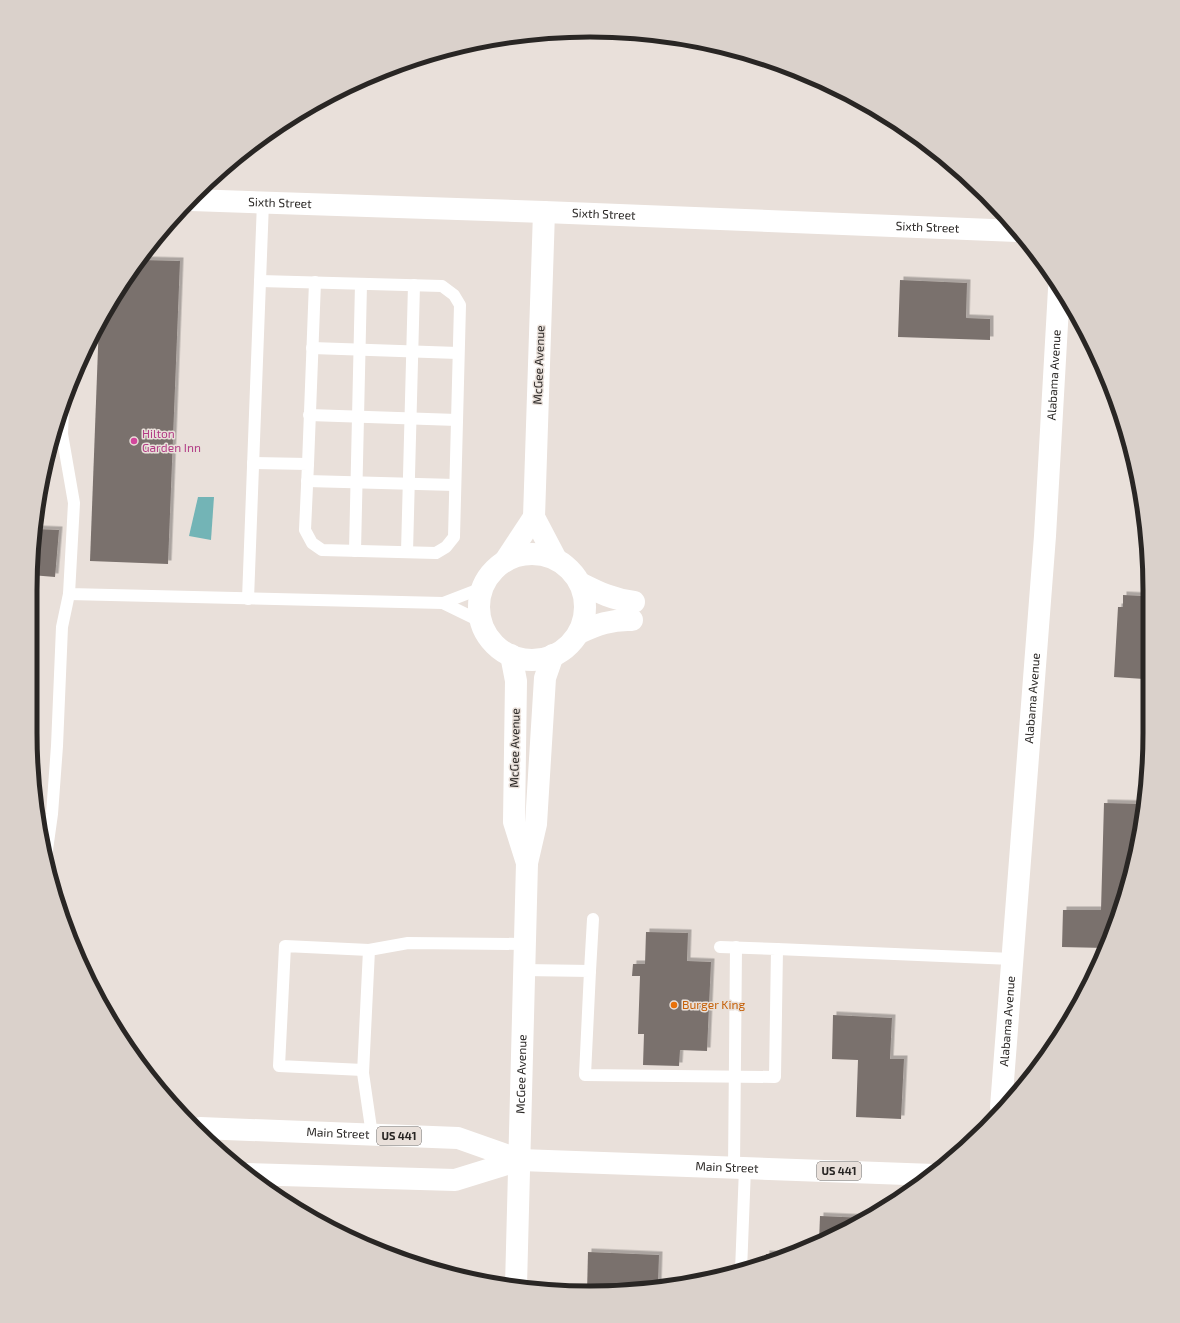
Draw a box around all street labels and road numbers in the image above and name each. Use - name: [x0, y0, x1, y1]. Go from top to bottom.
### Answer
- street label: Sixth Street: [248, 194, 312, 210]
- street label: Sixth Street: [572, 205, 636, 222]
- street label: Sixth Street: [895, 218, 960, 235]
- street label: McGee Avenue: [530, 325, 546, 405]
- street label: Alabama Avenue: [1044, 329, 1063, 421]
- street label: Alabama Avenue: [1021, 652, 1042, 744]
- street label: McGee Avenue: [506, 708, 522, 788]
- street label: Alabama Avenue: [996, 975, 1017, 1067]
- street label: McGee Avenue: [512, 1034, 529, 1114]
- street label: Main Street: [306, 1124, 370, 1141]
- road number: US 441: [377, 1127, 421, 1145]
- street label: Main Street: [695, 1158, 759, 1175]
- road number: US 441: [817, 1162, 861, 1180]

